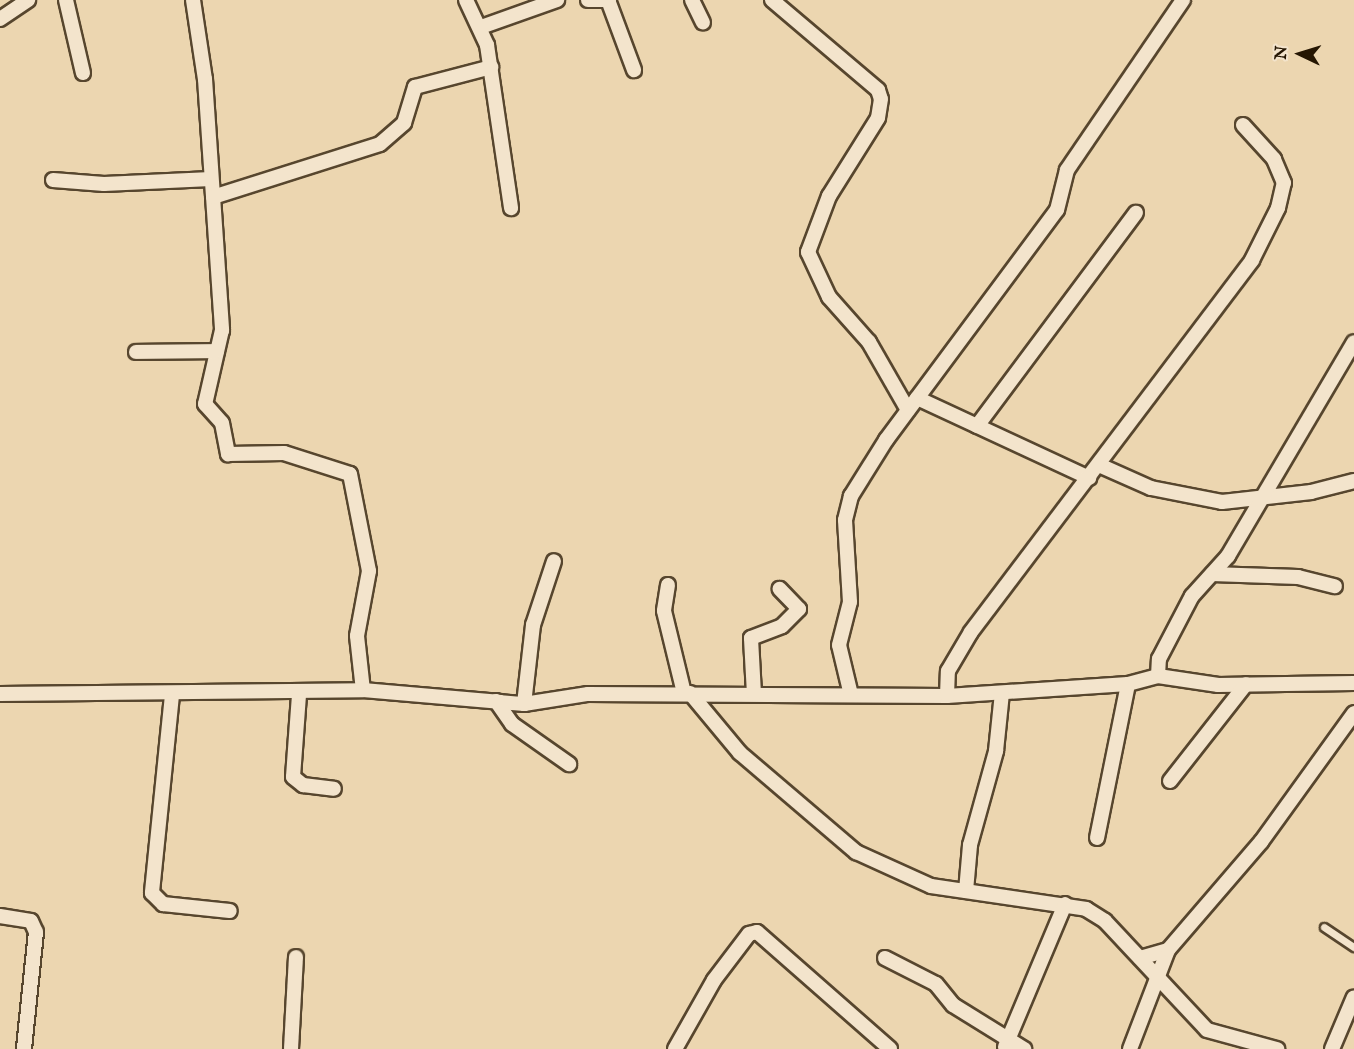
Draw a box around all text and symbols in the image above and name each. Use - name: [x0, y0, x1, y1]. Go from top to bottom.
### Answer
- north arrow: [1270, 24, 1330, 84]
- text: N: [1272, 45, 1293, 60]

